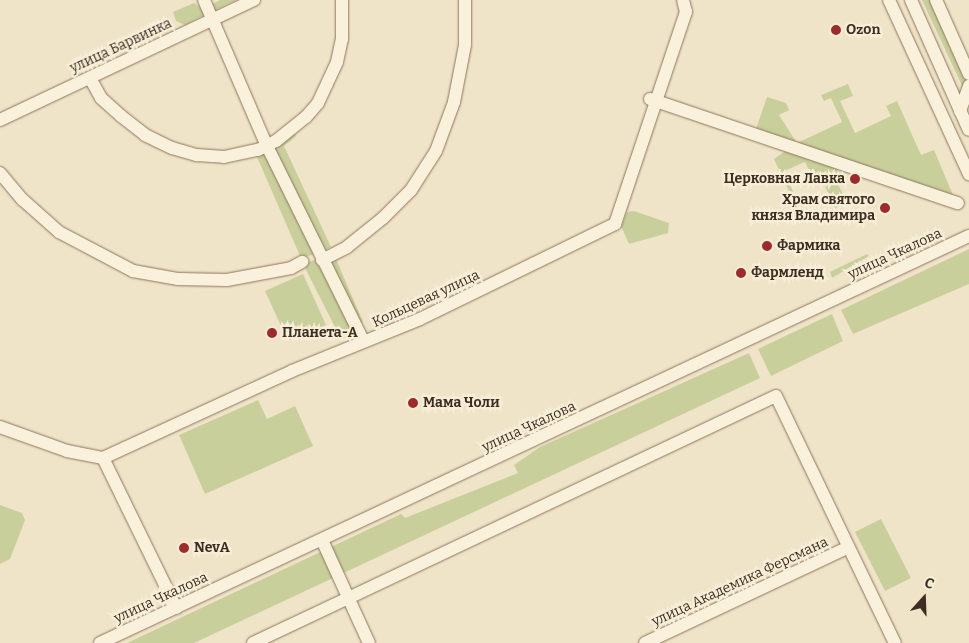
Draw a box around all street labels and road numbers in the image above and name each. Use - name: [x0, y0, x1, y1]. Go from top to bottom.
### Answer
- street label: улица Барвинка: [67, 15, 175, 77]
- street label: улица Чкалова: [845, 225, 945, 283]
- street label: Кольцевая улица: [370, 267, 482, 331]
- street label: улица Чкалова: [479, 398, 579, 456]
- street label: улица Академика Ферсмана: [649, 534, 831, 630]
- street label: улица Чкалова: [111, 569, 211, 627]

